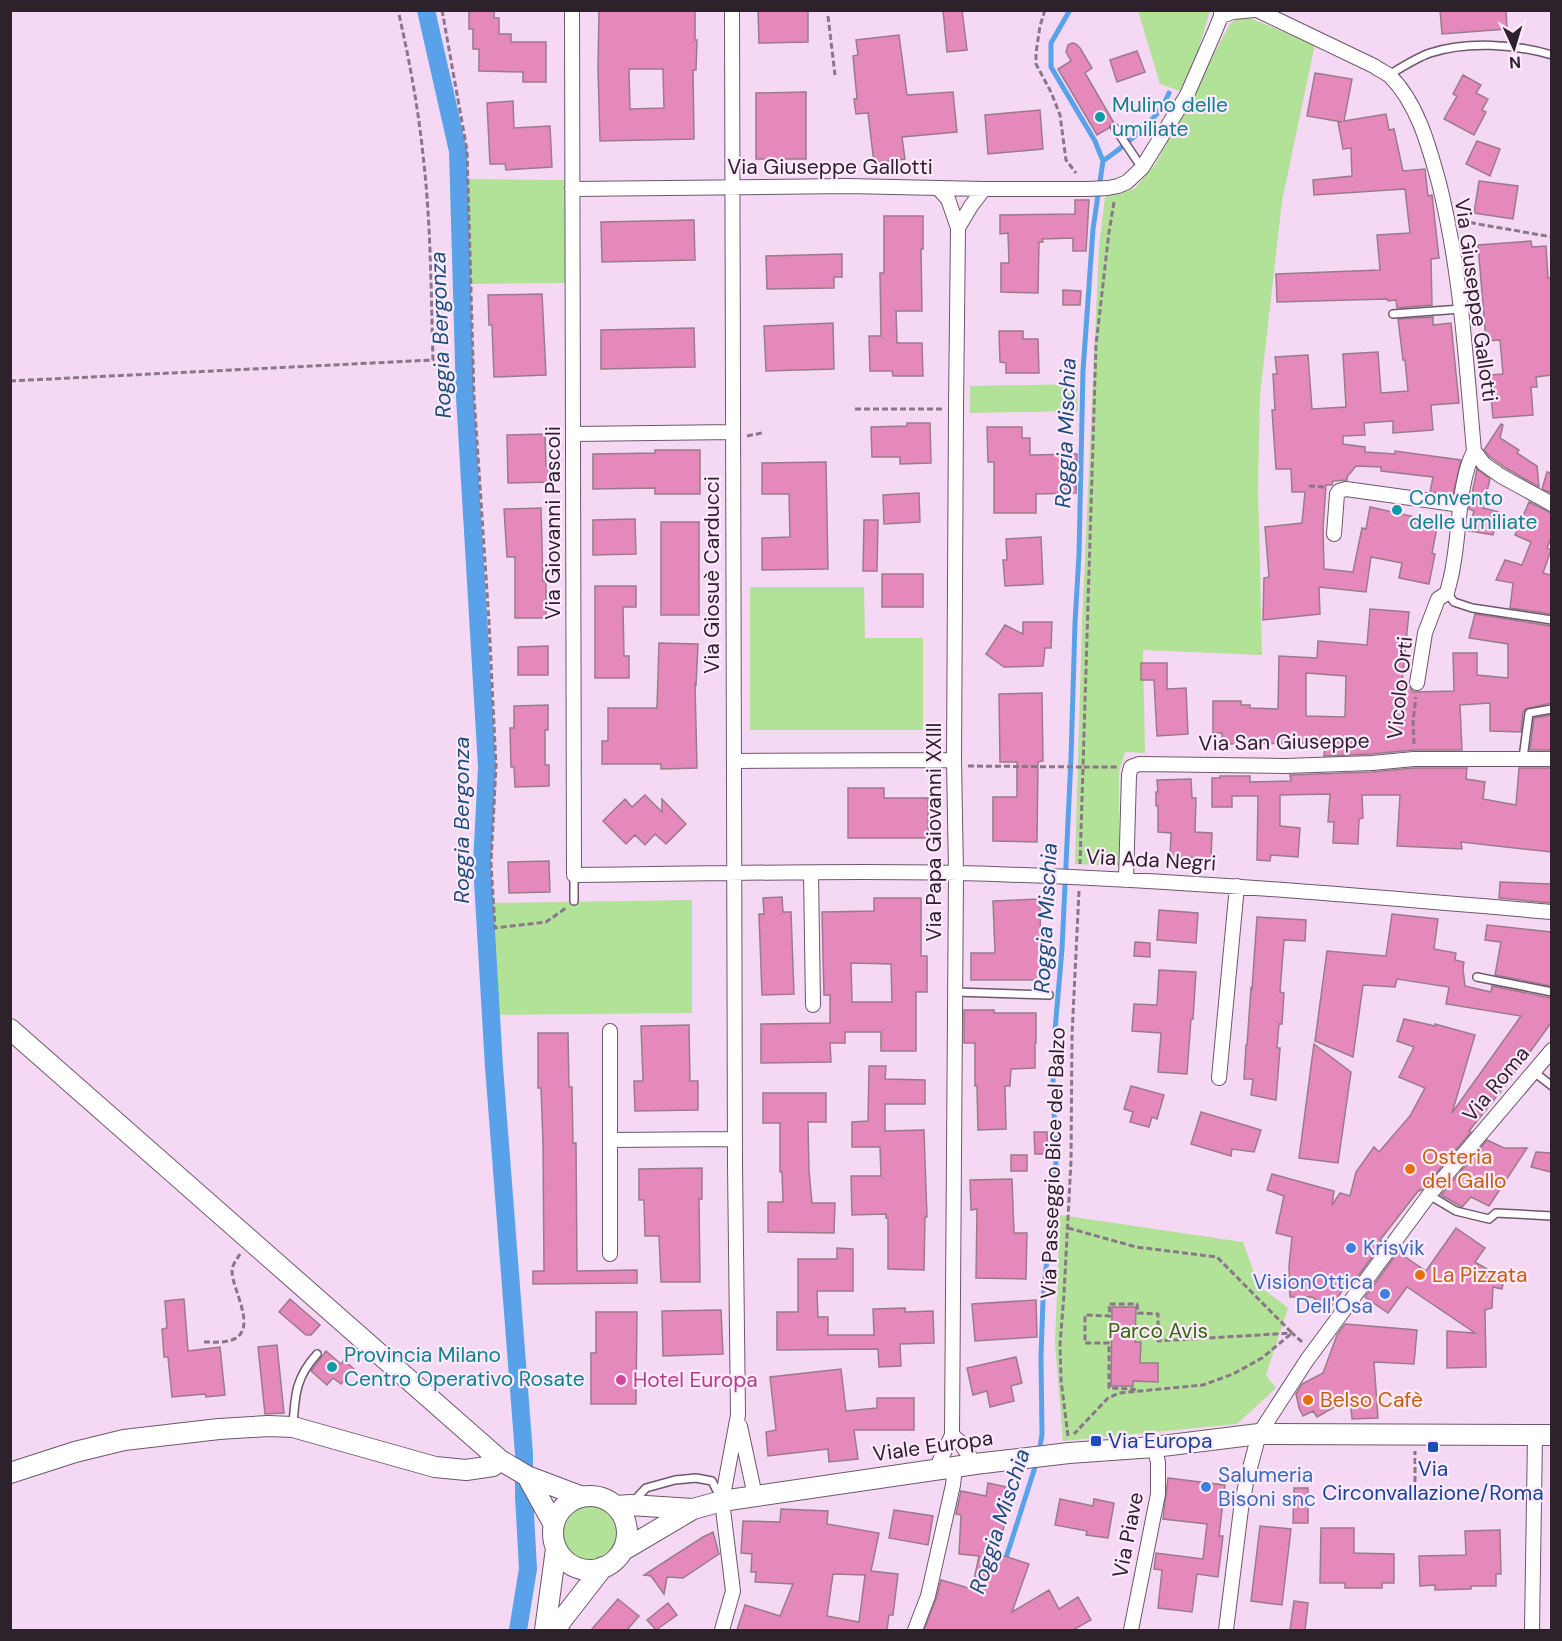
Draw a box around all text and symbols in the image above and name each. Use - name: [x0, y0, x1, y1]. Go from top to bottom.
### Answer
- north arrow: [1484, 18, 1544, 78]
- text: N: [1508, 52, 1522, 73]
- place label: Mulino delle umiliate: [1112, 91, 1228, 143]
- marker: Mulino delle umiliate: [1093, 110, 1107, 124]
- street label: Via Giuseppe Gallotti: [727, 153, 933, 181]
- street label: Via Giuseppe Gallotti: [1448, 196, 1504, 404]
- water label: Roggia Bergonza: [423, 251, 458, 419]
- water label: Roggia Mischia: [1048, 357, 1083, 509]
- street label: Via Giovanni Pascoli: [539, 426, 567, 620]
- street label: Via Giosuè Carducci: [698, 476, 726, 674]
- place label: Convento delle umiliate: [1409, 484, 1538, 536]
- marker: Convento delle umiliate: [1390, 503, 1404, 517]
- street label: Vicolo Orti: [1381, 635, 1419, 741]
- street label: Via Papa Giovanni XXIII: [920, 722, 948, 942]
- street label: Via San Giuseppe: [1198, 727, 1370, 757]
- water label: Roggia Bergonza: [447, 736, 476, 904]
- water label: Roggia Mischia: [1027, 842, 1064, 994]
- street label: Via Ada Negri: [1085, 843, 1217, 877]
- street label: Via Passeggio Bice del Balzo: [1034, 1027, 1072, 1299]
- street label: Via Roma: [1456, 1040, 1536, 1128]
- place label: Osteria del Gallo: [1422, 1143, 1507, 1195]
- marker: Osteria del Gallo: [1403, 1162, 1417, 1176]
- place label: Krisvik: [1363, 1234, 1425, 1262]
- marker: Krisvik: [1344, 1241, 1358, 1255]
- place label: La Pizzata: [1432, 1261, 1527, 1289]
- place label: VisionOttica Dell'Osa: [1253, 1268, 1373, 1320]
- marker: La Pizzata: [1413, 1268, 1427, 1282]
- marker: VisionOttica Dell'Osa: [1378, 1287, 1392, 1301]
- park label: Parco Avis: [1108, 1317, 1208, 1345]
- place label: Provincia Milano Centro Operativo Rosate: [344, 1341, 585, 1393]
- marker: Provincia Milano Centro Operativo Rosate: [325, 1360, 339, 1374]
- place label: Hotel Europa: [633, 1366, 758, 1394]
- marker: Hotel Europa: [614, 1373, 628, 1387]
- place label: Belso Cafè: [1320, 1386, 1423, 1414]
- marker: Belso Cafè: [1301, 1393, 1315, 1407]
- street label: Viale Europa: [871, 1424, 995, 1468]
- place label: Via Europa: [1108, 1427, 1212, 1455]
- marker: Via Europa: [1089, 1434, 1103, 1448]
- marker: Via Circonvallazione/Roma: [1426, 1440, 1440, 1454]
- water label: Roggia Mischia: [962, 1445, 1037, 1597]
- place label: Via Circonvallazione/Roma: [1322, 1455, 1544, 1507]
- place label: Salumeria Bisoni snc: [1218, 1461, 1316, 1513]
- marker: Salumeria Bisoni snc: [1199, 1480, 1213, 1494]
- street label: Via Piave: [1106, 1490, 1150, 1580]

